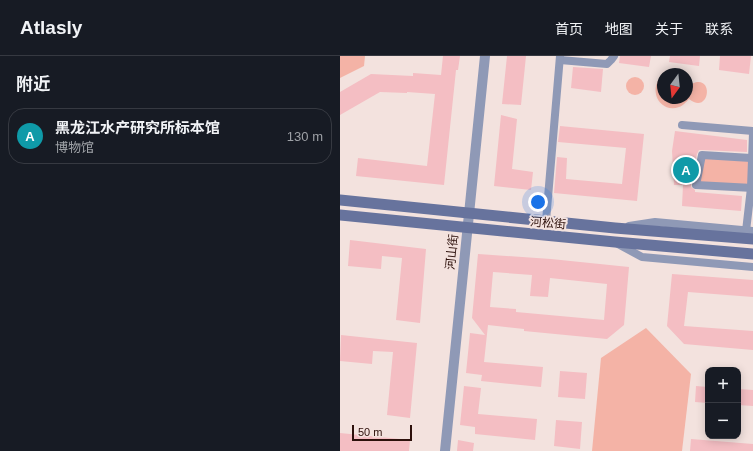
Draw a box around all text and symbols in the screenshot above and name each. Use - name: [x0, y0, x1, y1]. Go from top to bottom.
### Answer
- text: Atlasly: [20, 17, 82, 38]
- text: 首页: [555, 21, 583, 37]
- text: 地图: [605, 21, 633, 37]
- text: 关于: [655, 21, 683, 37]
- text: 联系: [705, 21, 733, 37]
- north arrow: [657, 68, 693, 104]
- text: 附近: [16, 75, 50, 94]
- text: 黑龙江水产研究所标本馆: [55, 119, 220, 136]
- text: A: [25, 129, 35, 144]
- text: 130 m: [287, 129, 323, 144]
- text: 博物馆: [55, 140, 94, 155]
- pin: A: [673, 155, 699, 185]
- your location: [528, 192, 548, 212]
- street label: 河松街: [529, 214, 567, 232]
- street label: 河山街: [443, 233, 461, 271]
- map controls: [705, 367, 741, 439]
- button: +: [705, 367, 741, 403]
- button: −: [705, 403, 741, 439]
- scale bar: [352, 423, 412, 442]
- text: 50 m: [358, 426, 382, 438]

